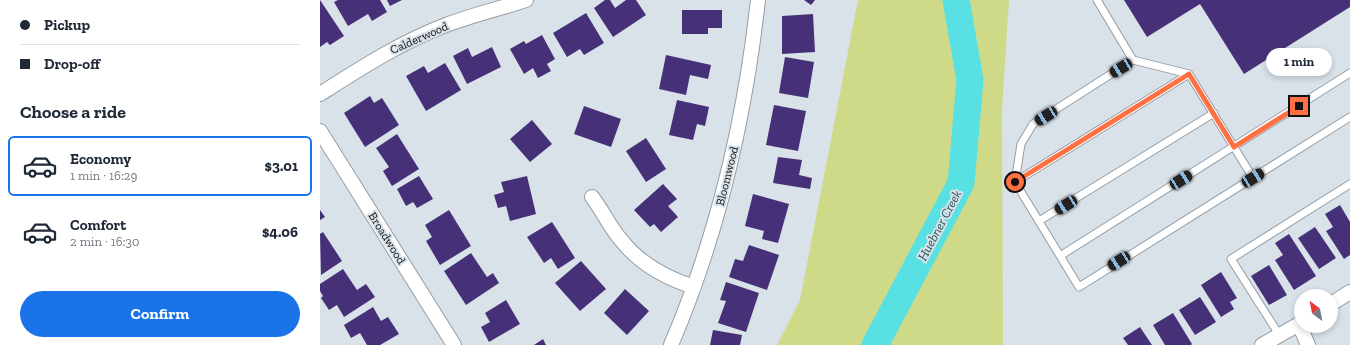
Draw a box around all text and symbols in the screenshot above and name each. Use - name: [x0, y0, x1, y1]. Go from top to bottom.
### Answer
- text: Pickup: [44, 16, 90, 34]
- street label: Calderwood: [388, 19, 451, 57]
- callout: 1 min: [1266, 48, 1332, 76]
- text: 1 min: [1284, 54, 1314, 69]
- text: Drop-off: [44, 55, 100, 73]
- car: [1108, 57, 1134, 79]
- route end: [1290, 97, 1308, 115]
- text: Choose a ride: [20, 101, 126, 123]
- car: [1033, 105, 1059, 127]
- street label: Bloomwood: [713, 144, 741, 207]
- icon: car: [22, 148, 58, 184]
- text: Economy: [70, 150, 131, 168]
- text: $3.01: [265, 157, 298, 175]
- car: [1240, 167, 1266, 189]
- text: 1 min · 16:29: [70, 168, 137, 183]
- car: [1168, 169, 1194, 191]
- route start: [1006, 173, 1024, 191]
- water label: Huebner Creek: [915, 187, 964, 263]
- car: [1053, 194, 1079, 216]
- street label: Broadwood: [366, 209, 409, 267]
- icon: car: [22, 214, 58, 250]
- text: Comfort: [70, 216, 126, 234]
- text: $4.06: [262, 223, 298, 241]
- text: 2 min · 16:30: [70, 234, 139, 249]
- car: [1106, 250, 1132, 272]
- north arrow: [1294, 289, 1338, 333]
- map controls: [1294, 289, 1338, 333]
- button: Confirm: [20, 291, 300, 337]

